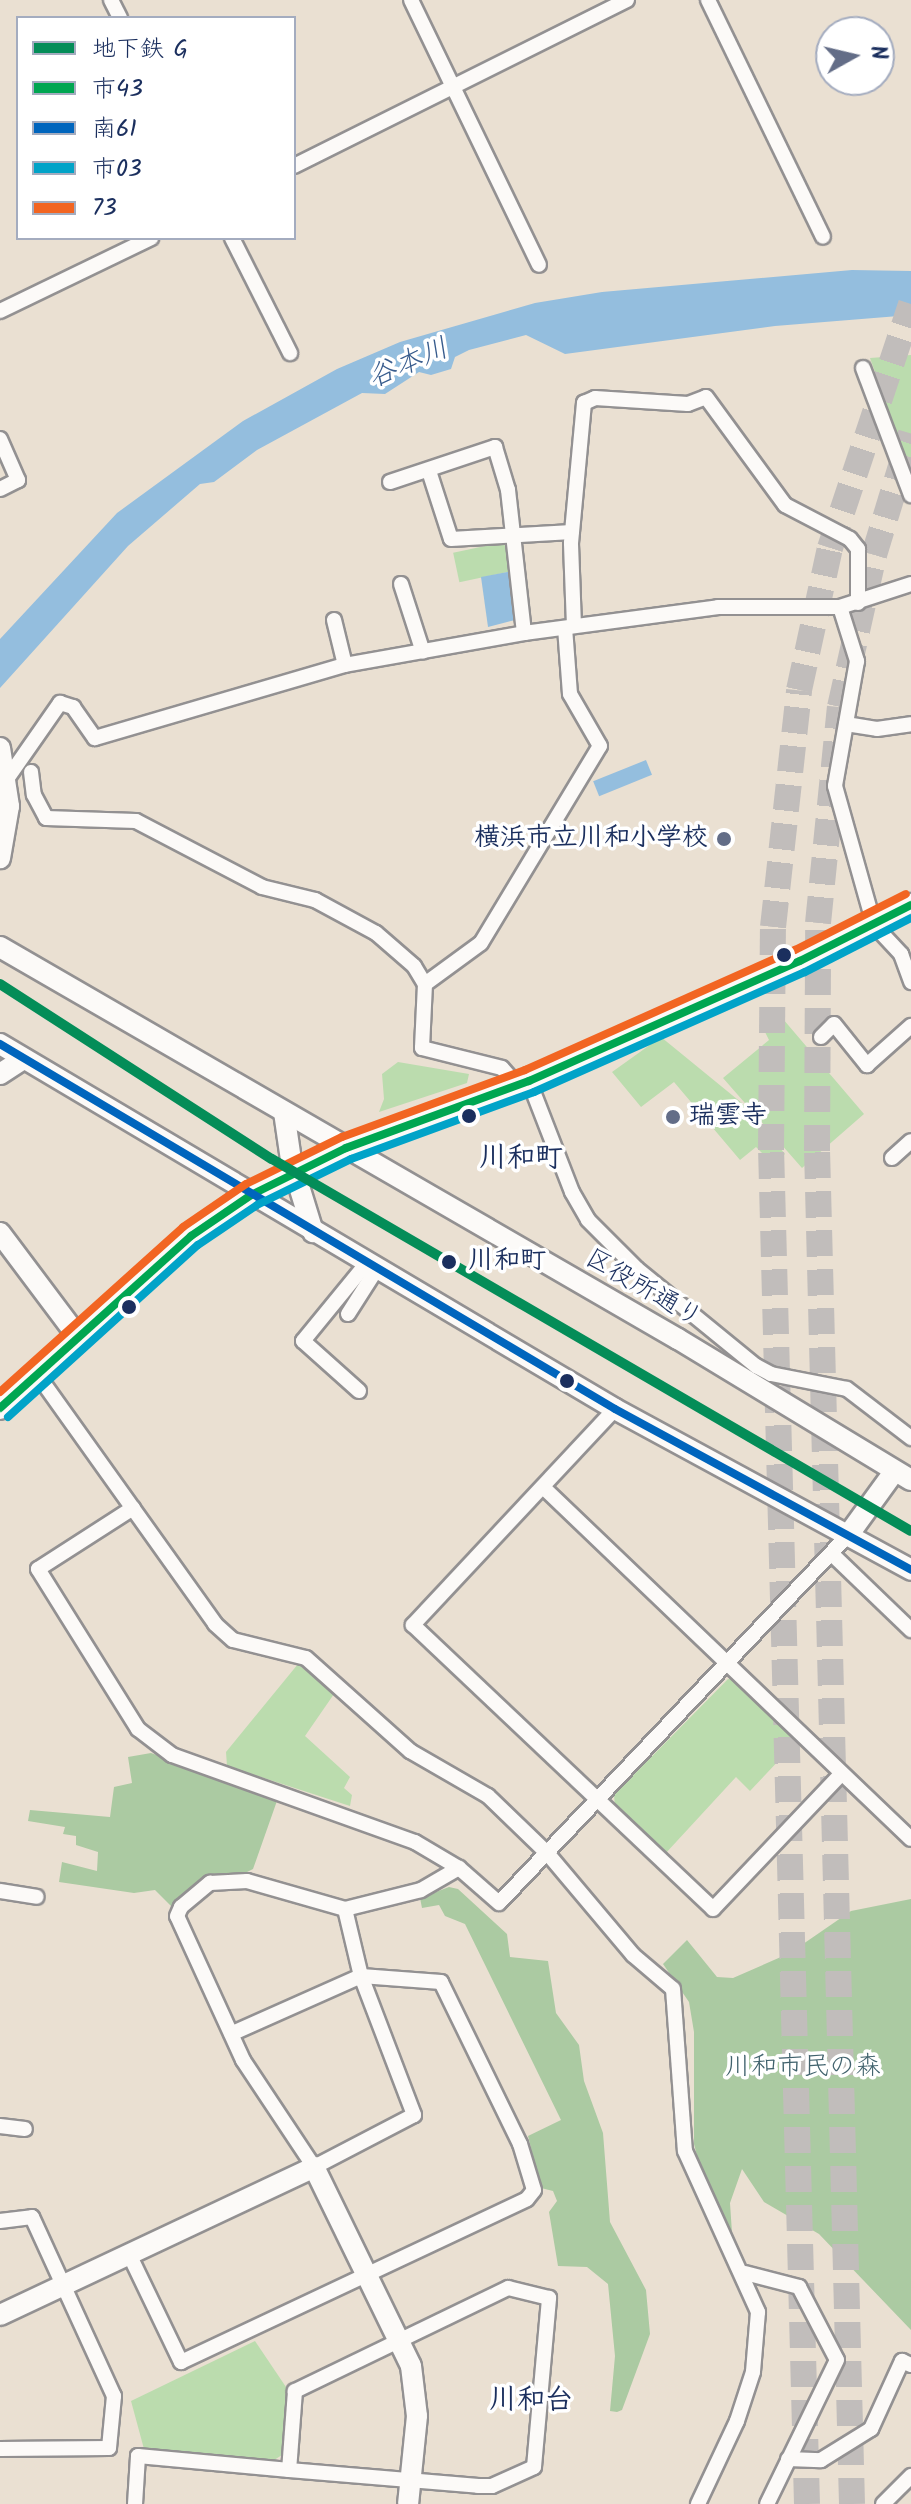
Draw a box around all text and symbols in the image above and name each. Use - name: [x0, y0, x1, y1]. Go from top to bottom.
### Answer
- legend: [16, 16, 296, 240]
- north arrow: [815, 16, 895, 96]
- text: 地下鉄 G: [92, 30, 188, 69]
- text: N: [859, 44, 896, 62]
- text: 市43: [92, 70, 143, 109]
- text: 南61: [92, 110, 137, 149]
- text: 市03: [92, 150, 142, 189]
- text: 73: [92, 189, 117, 228]
- water label: 谷本川: [364, 332, 454, 396]
- place label: 横浜市立川和小学校: [474, 823, 708, 855]
- marker: 横浜市立川和小学校: [715, 830, 733, 848]
- unlabelled marker: [776, 947, 792, 963]
- place label: 瑞雲寺: [689, 1101, 767, 1133]
- unlabelled marker: [461, 1108, 477, 1124]
- marker: 瑞雲寺: [664, 1108, 682, 1126]
- district label: 川和町: [479, 1142, 563, 1176]
- street label: 区役所通り: [579, 1243, 707, 1335]
- place label: 川和町: [468, 1246, 546, 1278]
- marker: 川和町: [437, 1250, 461, 1274]
- unlabelled marker: [121, 1299, 137, 1315]
- unlabelled marker: [559, 1373, 575, 1389]
- park label: 川和市民の森: [725, 2052, 881, 2084]
- district label: 川和台: [489, 2384, 573, 2418]

